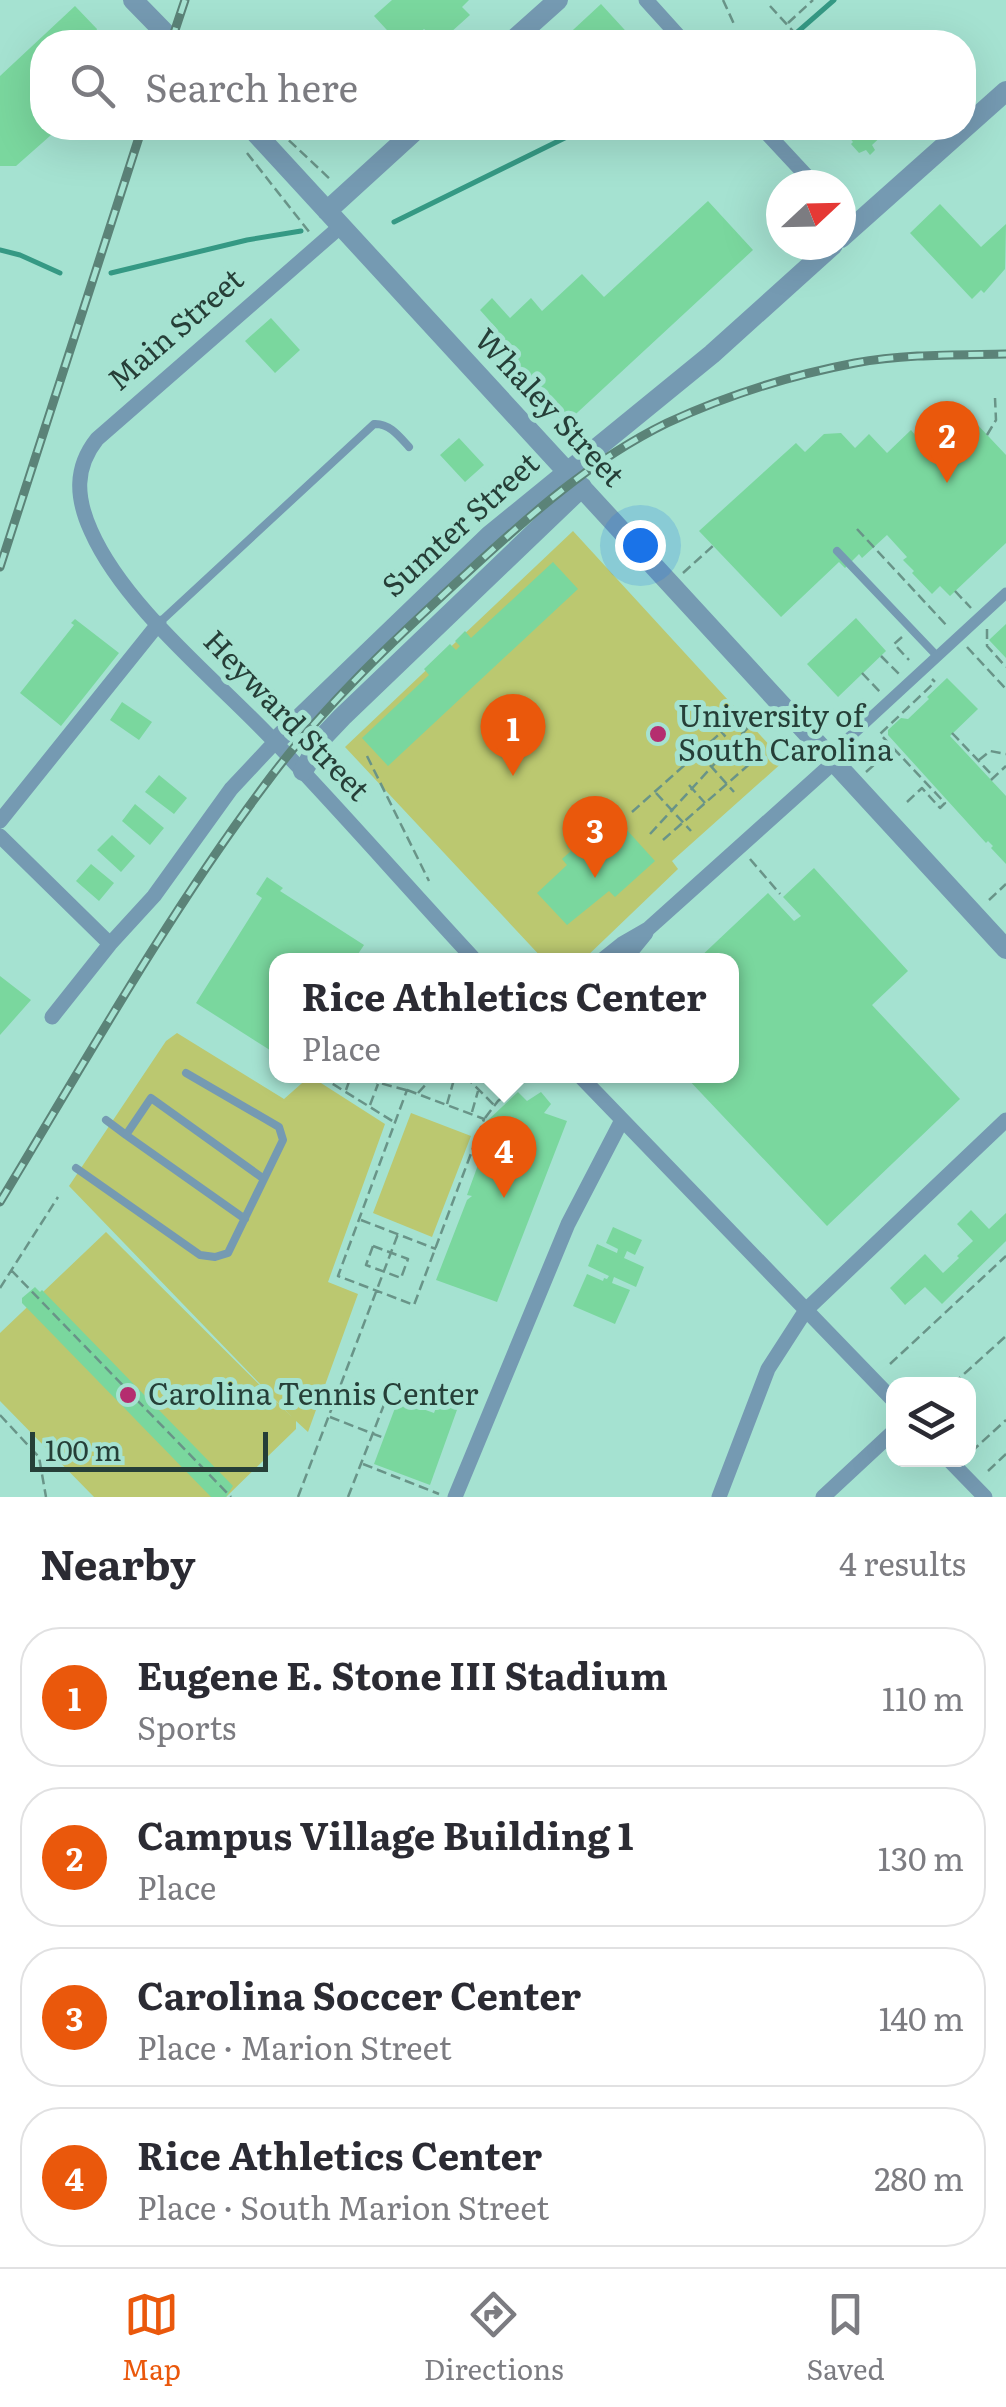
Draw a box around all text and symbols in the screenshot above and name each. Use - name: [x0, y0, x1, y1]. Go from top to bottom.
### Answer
- search box: [30, 30, 976, 140]
- text: Search here: [145, 57, 358, 114]
- icon: search: [65, 58, 120, 113]
- north arrow: [766, 170, 856, 260]
- street label: Main Street: [96, 256, 252, 399]
- street label: Whaley Street: [466, 317, 636, 495]
- pin: 2: [914, 400, 980, 483]
- street label: Sumter Street: [371, 440, 547, 605]
- your location: [615, 520, 666, 571]
- street label: Heyward Street: [195, 619, 381, 809]
- place label: University of South Carolina: [678, 692, 894, 770]
- pin: 1: [480, 694, 546, 776]
- marker: University of South Carolina: [647, 723, 669, 745]
- pin: 3: [562, 796, 628, 878]
- popup: [269, 953, 739, 1083]
- text: Rice Athletics Center: [301, 966, 707, 1023]
- text: Place: [301, 1023, 381, 1071]
- pin: 4: [472, 1116, 536, 1198]
- place label: Carolina Tennis Center: [148, 1370, 479, 1414]
- map controls: [886, 1377, 976, 1467]
- button: layers: [886, 1377, 976, 1467]
- marker: Carolina Tennis Center: [117, 1384, 139, 1406]
- scale bar: [30, 1427, 268, 1472]
- text: 100 m: [45, 1428, 122, 1470]
- text: Nearby: [40, 1531, 196, 1593]
- text: 4 results: [839, 1538, 966, 1586]
- text: Eugene E. Stone III Stadium: [137, 1645, 668, 1702]
- text: 1: [68, 1673, 81, 1721]
- text: 110 m: [882, 1673, 964, 1721]
- text: Sports: [137, 1702, 236, 1750]
- text: Campus Village Building 1: [137, 1805, 633, 1862]
- text: 2: [66, 1833, 83, 1881]
- text: 130 m: [878, 1833, 964, 1881]
- text: Place: [137, 1862, 216, 1910]
- text: Carolina Soccer Center: [137, 1965, 581, 2022]
- text: 3: [66, 1993, 83, 2041]
- text: 140 m: [879, 1993, 964, 2041]
- text: Place · Marion Street: [137, 2022, 452, 2070]
- text: Rice Athletics Center: [137, 2125, 542, 2182]
- text: 4: [65, 2153, 84, 2201]
- text: 280 m: [874, 2153, 964, 2201]
- text: Place · South Marion Street: [137, 2182, 549, 2230]
- tab: Map: [121, 2287, 181, 2389]
- tab: Directions: [424, 2287, 564, 2389]
- tab: Saved: [807, 2287, 885, 2389]

